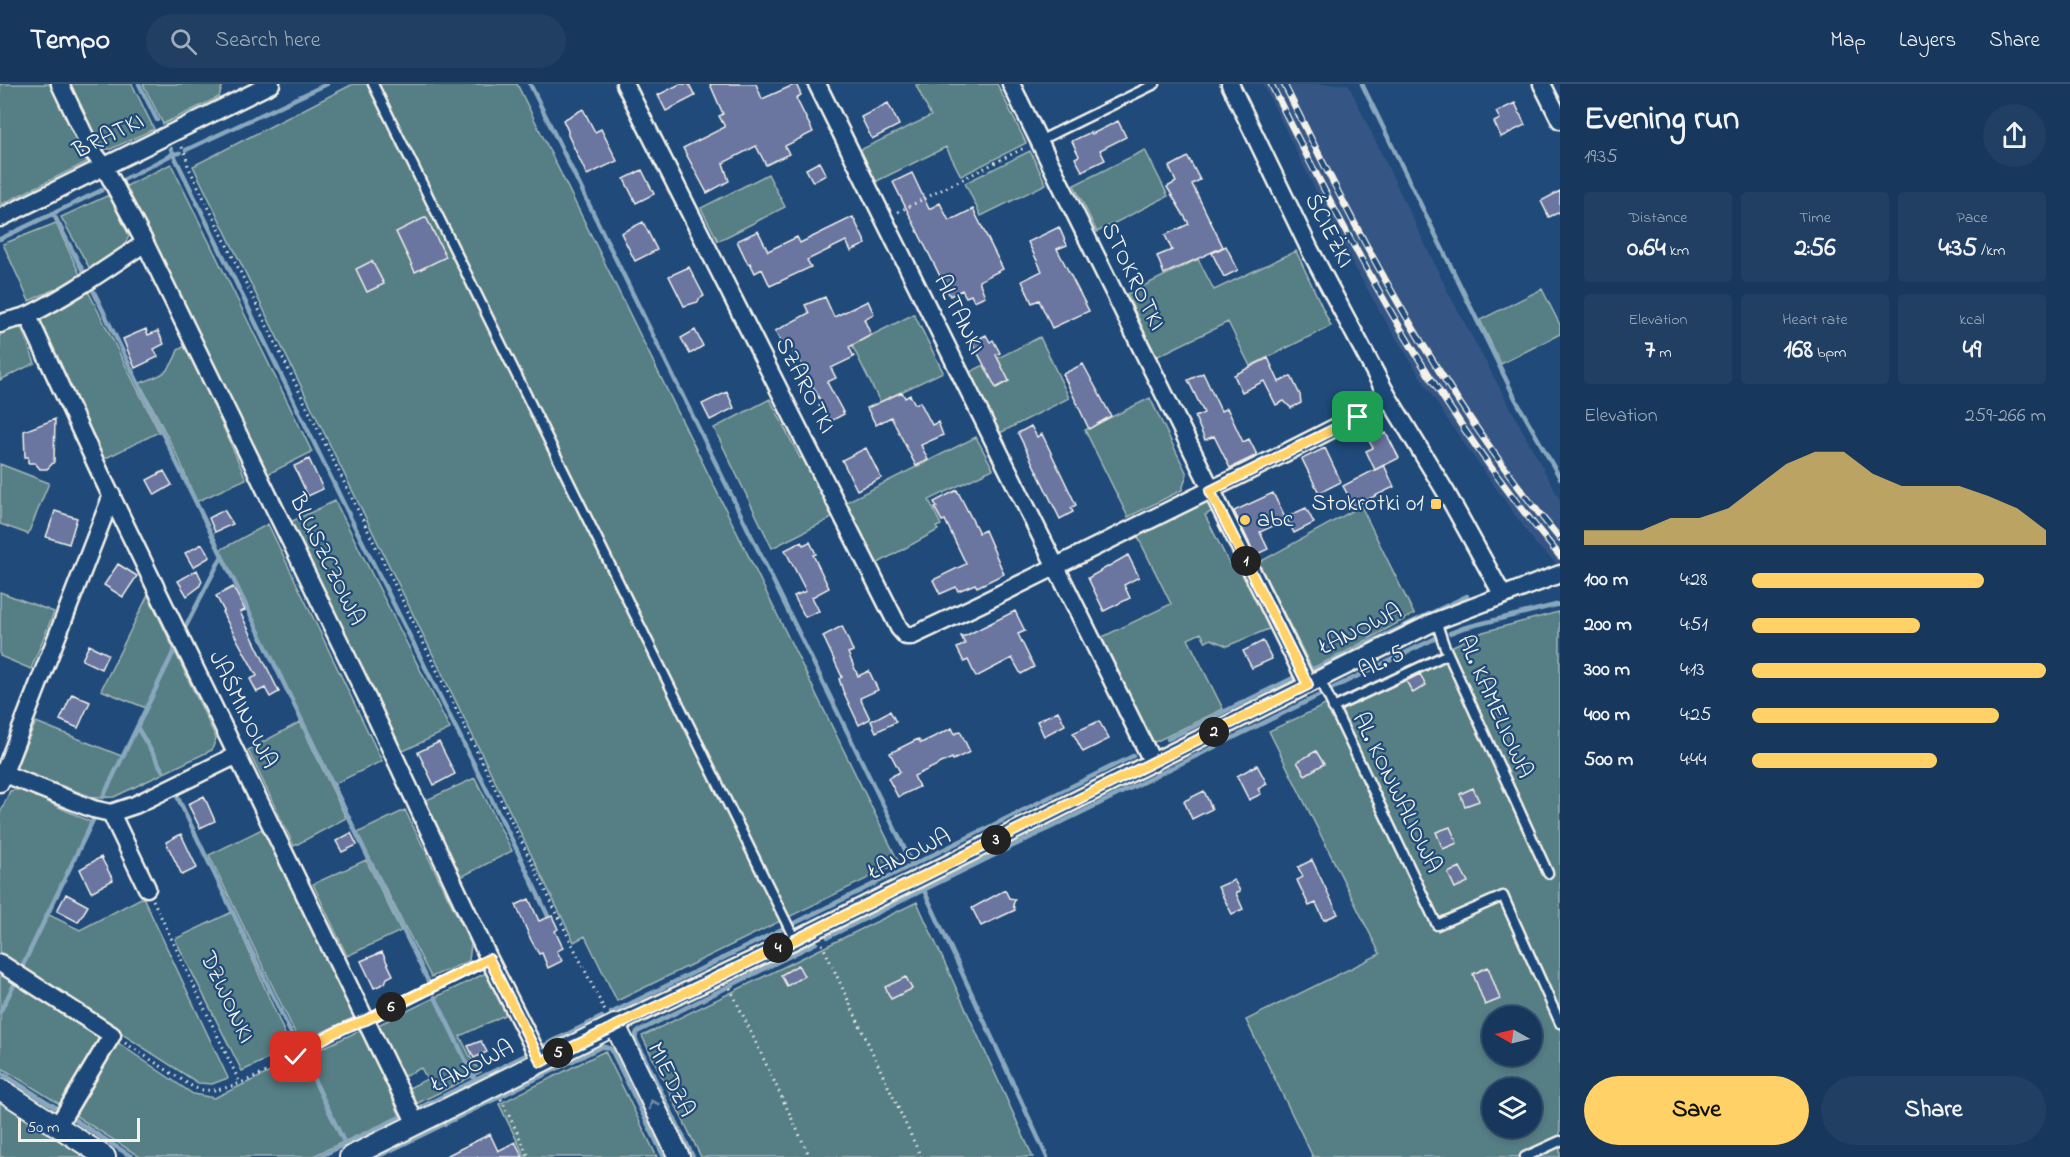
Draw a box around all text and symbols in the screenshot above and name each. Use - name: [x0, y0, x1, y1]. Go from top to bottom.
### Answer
- search box: [146, 14, 566, 68]
- text: Tempo: [30, 21, 110, 62]
- icon: search: [167, 25, 200, 58]
- text: Search here: [215, 25, 321, 57]
- text: Map: [1830, 26, 1866, 56]
- text: Layers: [1899, 26, 1956, 56]
- text: Share: [1989, 26, 2040, 56]
- text: Evening run: [1584, 96, 1739, 144]
- button: share: [1983, 104, 2046, 167]
- street label: BRATKI: [67, 105, 150, 170]
- text: 19:35: [1584, 143, 1618, 172]
- street label: ŚCIEŻKI: [1294, 188, 1362, 274]
- text: Distance: [1629, 206, 1687, 230]
- text: Time: [1799, 206, 1831, 230]
- text: Pace: [1956, 206, 1988, 230]
- street label: STOKROTKI: [1091, 217, 1173, 337]
- text: 0.64: [1627, 230, 1666, 268]
- text: 2:56: [1794, 230, 1836, 268]
- text: 4:35: [1939, 230, 1977, 268]
- text: km: [1666, 239, 1689, 263]
- text: /km: [1977, 239, 2005, 263]
- street label: ALTANKI: [923, 269, 993, 361]
- text: Elevation: [1629, 308, 1687, 332]
- text: Heart rate: [1782, 308, 1848, 332]
- text: kcal: [1959, 308, 1985, 332]
- street label: SZAROTKI: [765, 332, 843, 440]
- text: 7: [1644, 332, 1655, 370]
- text: 168: [1783, 332, 1813, 370]
- text: 49: [1963, 332, 1981, 370]
- text: m: [1655, 341, 1672, 365]
- text: bpm: [1813, 341, 1847, 365]
- pin: [1332, 391, 1383, 442]
- icon: arrive: [1341, 400, 1374, 433]
- text: Elevation: [1584, 402, 1658, 431]
- text: 259–266 m: [1965, 402, 2046, 431]
- street label: BLUSZCZOWA: [278, 487, 373, 632]
- place label: Stokrotki 01: [1311, 487, 1424, 522]
- marker: Stokrotki 01: [1429, 497, 1443, 511]
- place label: abc: [1257, 503, 1294, 538]
- marker: abc: [1238, 513, 1252, 527]
- pin: 1: [1231, 546, 1261, 576]
- text: 1: [1243, 549, 1249, 573]
- text: 100 m: [1584, 566, 1628, 595]
- text: 4:28: [1680, 566, 1707, 595]
- street label: ŁANOWA: [1312, 595, 1409, 666]
- text: 200 m: [1584, 611, 1632, 640]
- text: 4:51: [1680, 611, 1708, 640]
- street label: AL. KAMELIOWA: [1447, 630, 1541, 784]
- street label: AL. 5: [1353, 637, 1412, 689]
- street label: JAŚMINOWA: [198, 645, 286, 775]
- text: 300 m: [1584, 656, 1630, 685]
- text: 4:13: [1680, 656, 1705, 685]
- text: 400 m: [1584, 701, 1630, 730]
- text: 4:25: [1680, 701, 1711, 730]
- street label: AL. KONWALIOWA: [1342, 707, 1450, 879]
- pin: 2: [1199, 717, 1229, 747]
- text: 2: [1210, 720, 1218, 744]
- text: 500 m: [1584, 746, 1633, 775]
- text: 4:44: [1680, 746, 1706, 775]
- street label: ŁANOWA: [861, 820, 958, 891]
- pin: 3: [981, 825, 1011, 855]
- text: 3: [993, 828, 999, 852]
- pin: 4: [763, 933, 793, 963]
- text: 4: [775, 936, 781, 960]
- street label: DZWONKI: [189, 945, 263, 1050]
- pin: 6: [376, 992, 406, 1022]
- text: 6: [387, 995, 395, 1019]
- north arrow: [1482, 1006, 1542, 1066]
- map controls: [1482, 1006, 1542, 1138]
- pin: [270, 1031, 321, 1082]
- street label: ŁANOWA: [425, 1031, 521, 1103]
- street label: MIEDZA: [637, 1037, 703, 1123]
- pin: 5: [543, 1038, 573, 1068]
- icon: check: [279, 1040, 312, 1073]
- text: 5: [553, 1041, 563, 1065]
- button: Save: [1584, 1076, 1809, 1145]
- button: Share: [1821, 1076, 2046, 1145]
- button: layers: [1482, 1078, 1542, 1138]
- one-way arrow: [649, 1100, 661, 1111]
- scale bar: [18, 1115, 140, 1142]
- text: 50 m: [27, 1116, 59, 1140]

